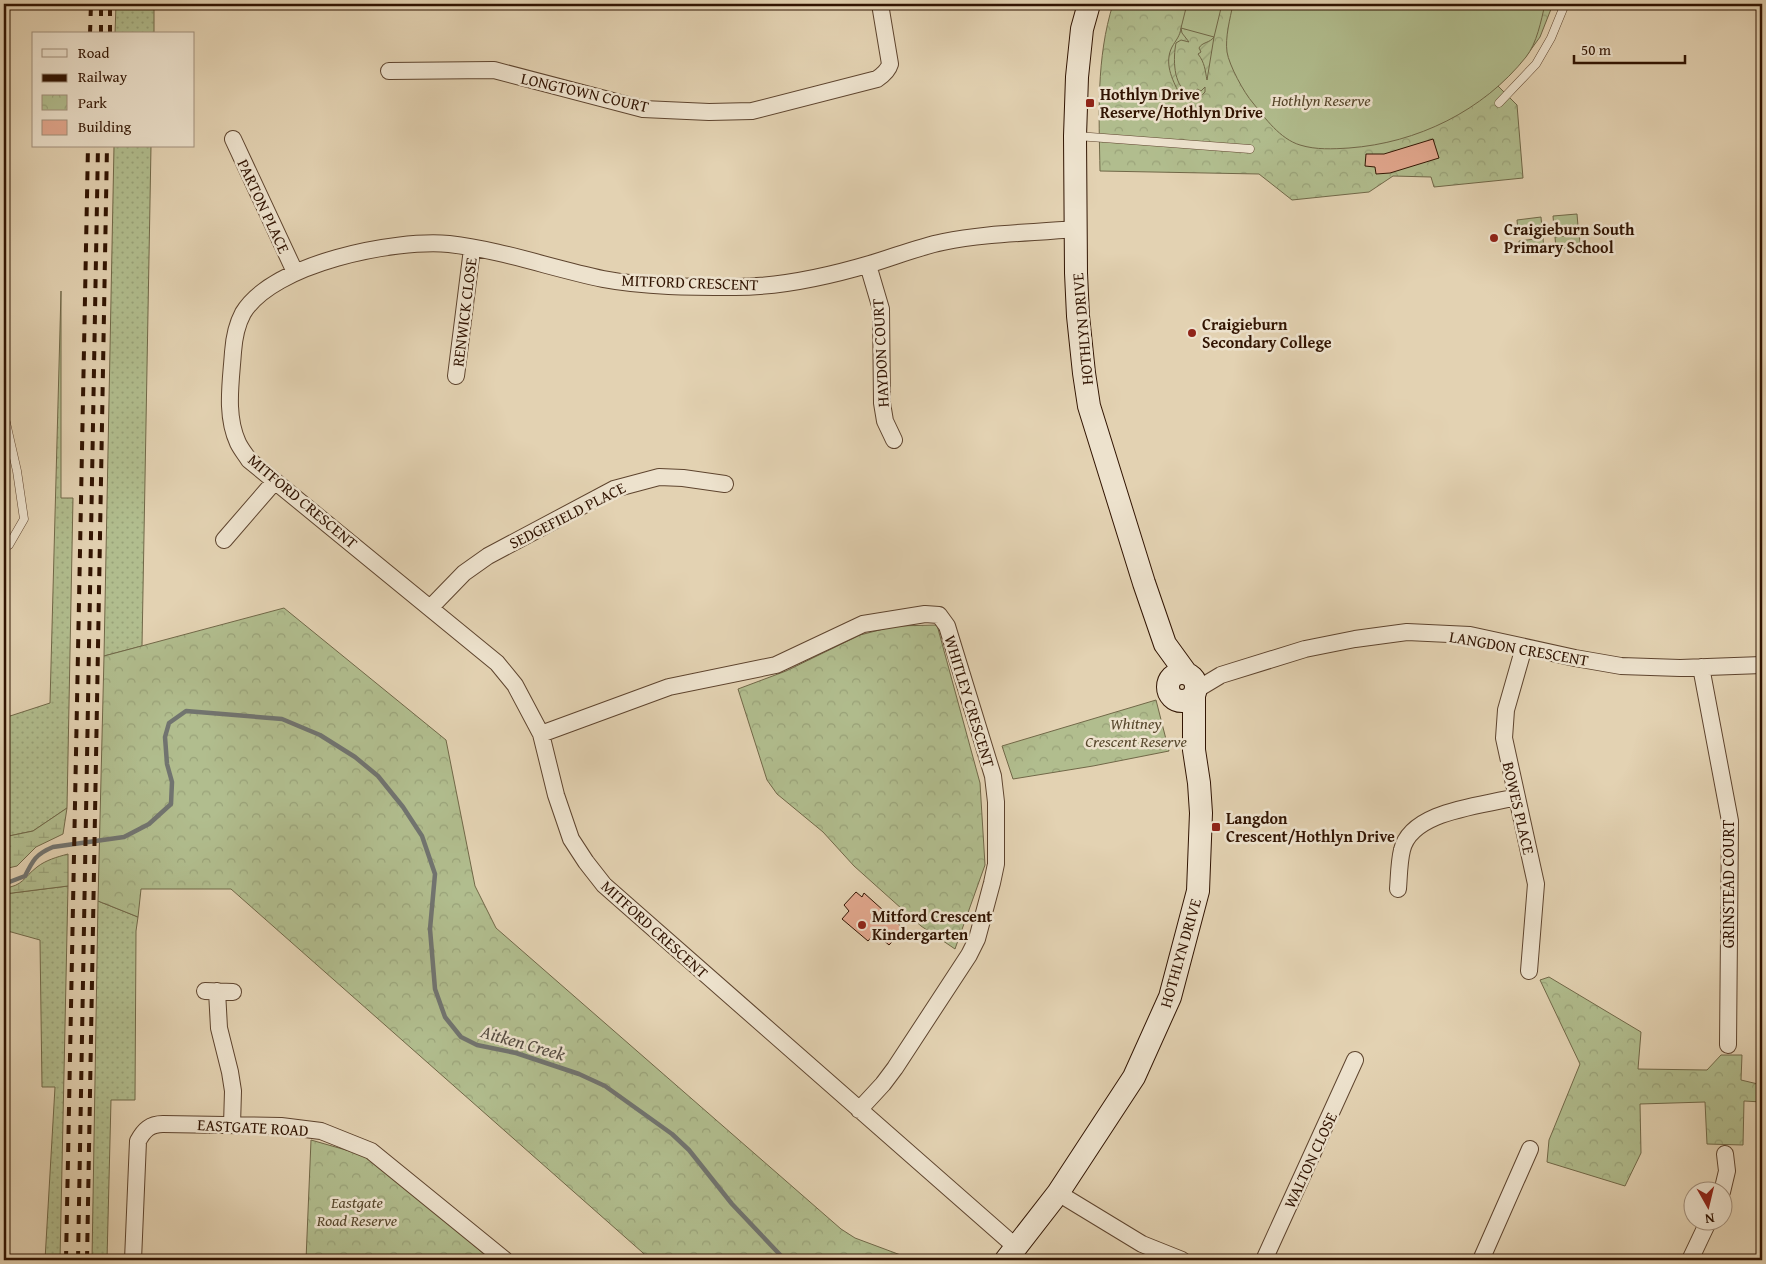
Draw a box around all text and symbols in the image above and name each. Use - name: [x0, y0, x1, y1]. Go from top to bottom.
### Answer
- legend: [32, 32, 195, 148]
- scale bar: [1574, 32, 1685, 64]
- text: 50 m: [1581, 39, 1612, 60]
- text: Road: [78, 42, 109, 63]
- text: Railway: [78, 66, 128, 87]
- street label: LONGTOWN COURT: [519, 66, 651, 118]
- place label: Hothlyn Drive Reserve/Hothlyn Drive: [1100, 82, 1263, 124]
- park label: Hothlyn Reserve: [1270, 88, 1371, 112]
- text: Park: [78, 92, 107, 113]
- marker: Hothlyn Drive Reserve/Hothlyn Drive: [1084, 97, 1096, 109]
- text: Building: [78, 116, 132, 137]
- street label: PARTON PLACE: [232, 155, 296, 257]
- place label: Craigieburn South Primary School: [1504, 217, 1635, 259]
- marker: Craigieburn South Primary School: [1488, 232, 1500, 244]
- street label: RENWICK CLOSE: [445, 256, 483, 368]
- street label: MITFORD CRESCENT: [621, 268, 759, 296]
- street label: HOTHLYN DRIVE: [1065, 272, 1099, 386]
- street label: HAYDON COURT: [865, 298, 895, 408]
- place label: Craigieburn Secondary College: [1202, 312, 1332, 354]
- marker: Craigieburn Secondary College: [1186, 327, 1198, 339]
- street label: MITFORD CRESCENT: [243, 448, 363, 554]
- street label: SEDGEFIELD PLACE: [505, 475, 629, 555]
- street label: LANGDON CRESCENT: [1448, 624, 1590, 672]
- street label: WHITLEY CRESCENT: [938, 632, 1002, 770]
- park label: Whitney Crescent Reserve: [1085, 711, 1187, 753]
- street label: BOWES PLACE: [1497, 759, 1541, 857]
- place label: Langdon Crescent/Hothlyn Drive: [1226, 806, 1395, 848]
- street label: GRINSTEAD COURT: [1716, 820, 1740, 948]
- marker: Langdon Crescent/Hothlyn Drive: [1210, 821, 1222, 833]
- street label: MITFORD CRESCENT: [596, 874, 714, 984]
- street label: HOTHLYN DRIVE: [1153, 896, 1207, 1010]
- place label: Mitford Crescent Kindergarten: [872, 904, 992, 946]
- marker: Mitford Crescent Kindergarten: [856, 919, 868, 931]
- water label: Aitken Creek: [477, 1017, 569, 1068]
- street label: WALTON CLOSE: [1277, 1108, 1343, 1212]
- street label: EASTGATE ROAD: [197, 1112, 310, 1142]
- north arrow: [1684, 1182, 1734, 1232]
- park label: Eastgate Road Reserve: [316, 1190, 398, 1232]
- text: N: [1703, 1208, 1716, 1230]

